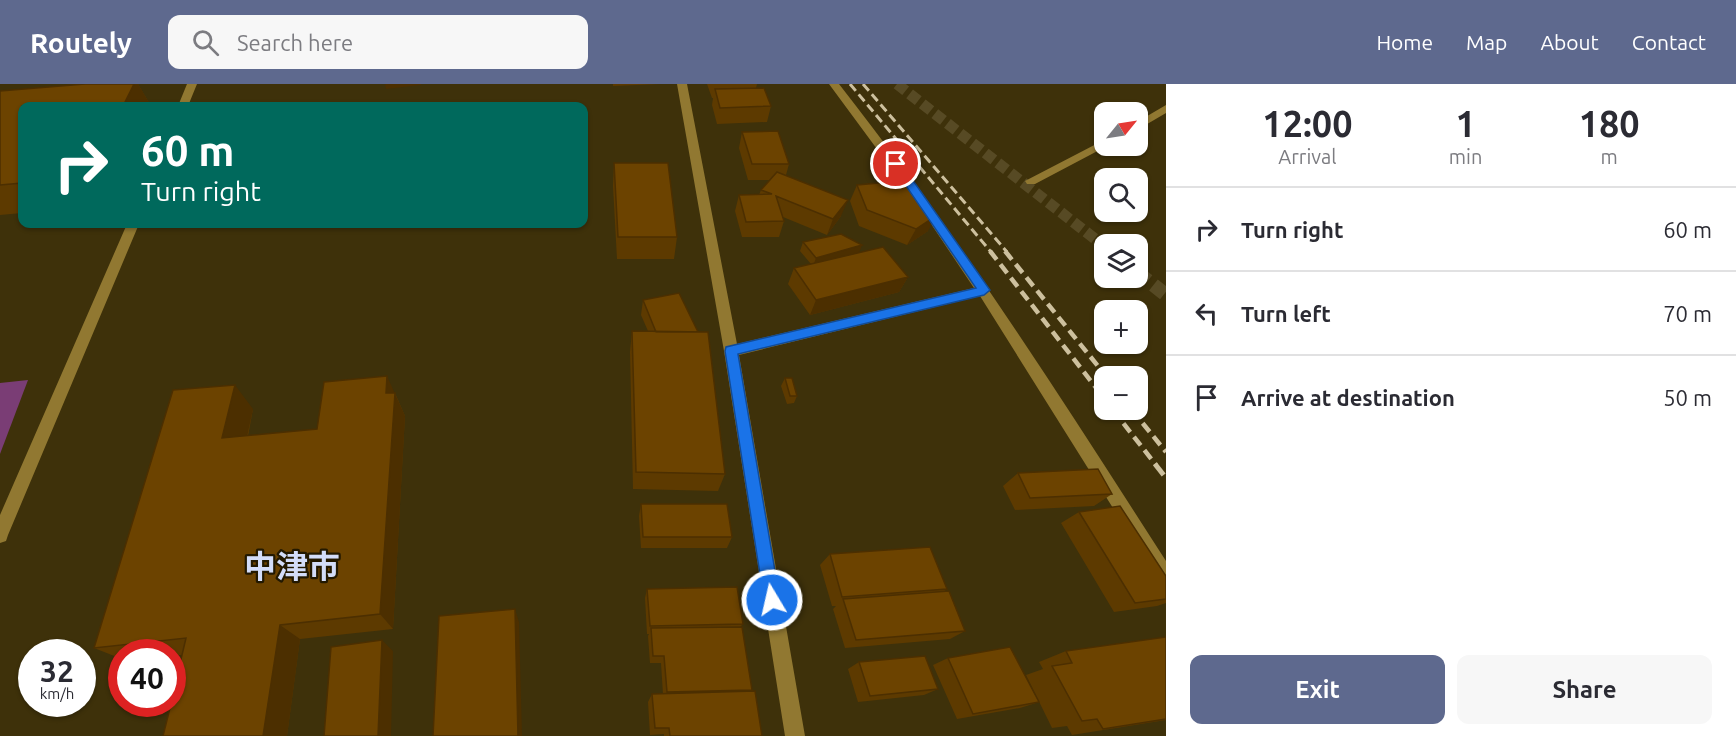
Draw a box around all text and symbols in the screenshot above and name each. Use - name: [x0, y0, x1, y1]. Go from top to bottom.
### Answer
- search box: [168, 15, 588, 69]
- icon: search: [189, 26, 222, 59]
- text: Routely: [30, 27, 132, 58]
- text: Search here: [237, 30, 353, 55]
- text: Home: [1376, 30, 1433, 54]
- text: Map: [1466, 30, 1507, 54]
- text: About: [1540, 30, 1599, 54]
- text: Contact: [1632, 30, 1706, 54]
- north arrow: [1094, 102, 1148, 156]
- map controls: [1094, 102, 1148, 420]
- text: 12:00: [1262, 103, 1352, 144]
- text: 1: [1455, 103, 1476, 144]
- text: 180: [1579, 103, 1640, 144]
- icon: right: [42, 126, 120, 204]
- text: 60 m: [141, 127, 235, 174]
- pin: [870, 138, 921, 189]
- text: Arrival: [1278, 145, 1337, 168]
- text: min: [1449, 145, 1482, 168]
- text: m: [1601, 145, 1618, 168]
- icon: arrive: [879, 147, 912, 180]
- button: search: [1094, 168, 1148, 222]
- text: Turn right: [141, 176, 261, 206]
- icon: right: [1190, 213, 1223, 246]
- text: Turn right: [1241, 217, 1343, 242]
- text: 60 m: [1663, 217, 1712, 242]
- button: layers: [1094, 234, 1148, 288]
- icon: left: [1190, 297, 1223, 330]
- button: +: [1094, 300, 1148, 354]
- text: Turn left: [1241, 301, 1331, 326]
- text: 70 m: [1663, 301, 1712, 326]
- button: −: [1094, 366, 1148, 420]
- icon: arrive: [1190, 381, 1223, 414]
- text: Arrive at destination: [1241, 385, 1455, 410]
- text: 50 m: [1663, 385, 1712, 410]
- district label: 中津市: [244, 548, 340, 584]
- position arrow: [740, 568, 804, 632]
- speed limit sign: 40: [108, 639, 186, 717]
- text: 32: [40, 654, 74, 688]
- button: Exit: [1190, 655, 1445, 724]
- button: Share: [1457, 655, 1712, 724]
- text: km/h: [40, 685, 74, 702]

